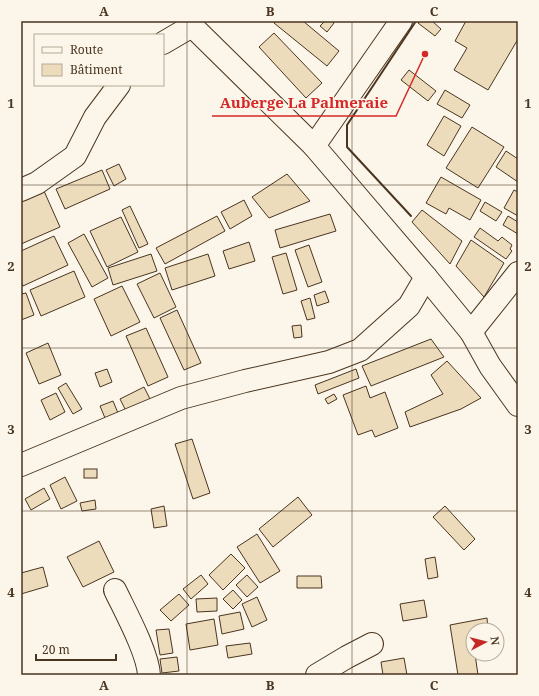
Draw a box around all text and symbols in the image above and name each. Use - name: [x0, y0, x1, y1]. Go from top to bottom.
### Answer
- text: A: [99, 2, 109, 20]
- text: B: [266, 2, 275, 20]
- text: C: [430, 2, 439, 20]
- legend: [34, 34, 164, 86]
- text: Route: [70, 41, 103, 58]
- text: Bâtiment: [70, 61, 122, 78]
- callout: Auberge La Palmeraie: [212, 89, 396, 116]
- text: Auberge La Palmeraie: [220, 92, 388, 112]
- text: 1: [7, 94, 15, 112]
- text: 1: [524, 94, 532, 112]
- text: 2: [7, 257, 15, 275]
- text: 2: [524, 257, 532, 275]
- text: 3: [7, 420, 15, 438]
- text: 3: [524, 420, 532, 438]
- text: 4: [7, 583, 15, 601]
- text: 4: [524, 583, 532, 601]
- north arrow: [465, 622, 505, 662]
- scale bar: [36, 636, 116, 662]
- text: N: [487, 636, 503, 646]
- text: 20 m: [42, 641, 70, 658]
- text: A: [99, 676, 109, 694]
- text: B: [266, 676, 275, 694]
- text: C: [430, 676, 439, 694]

